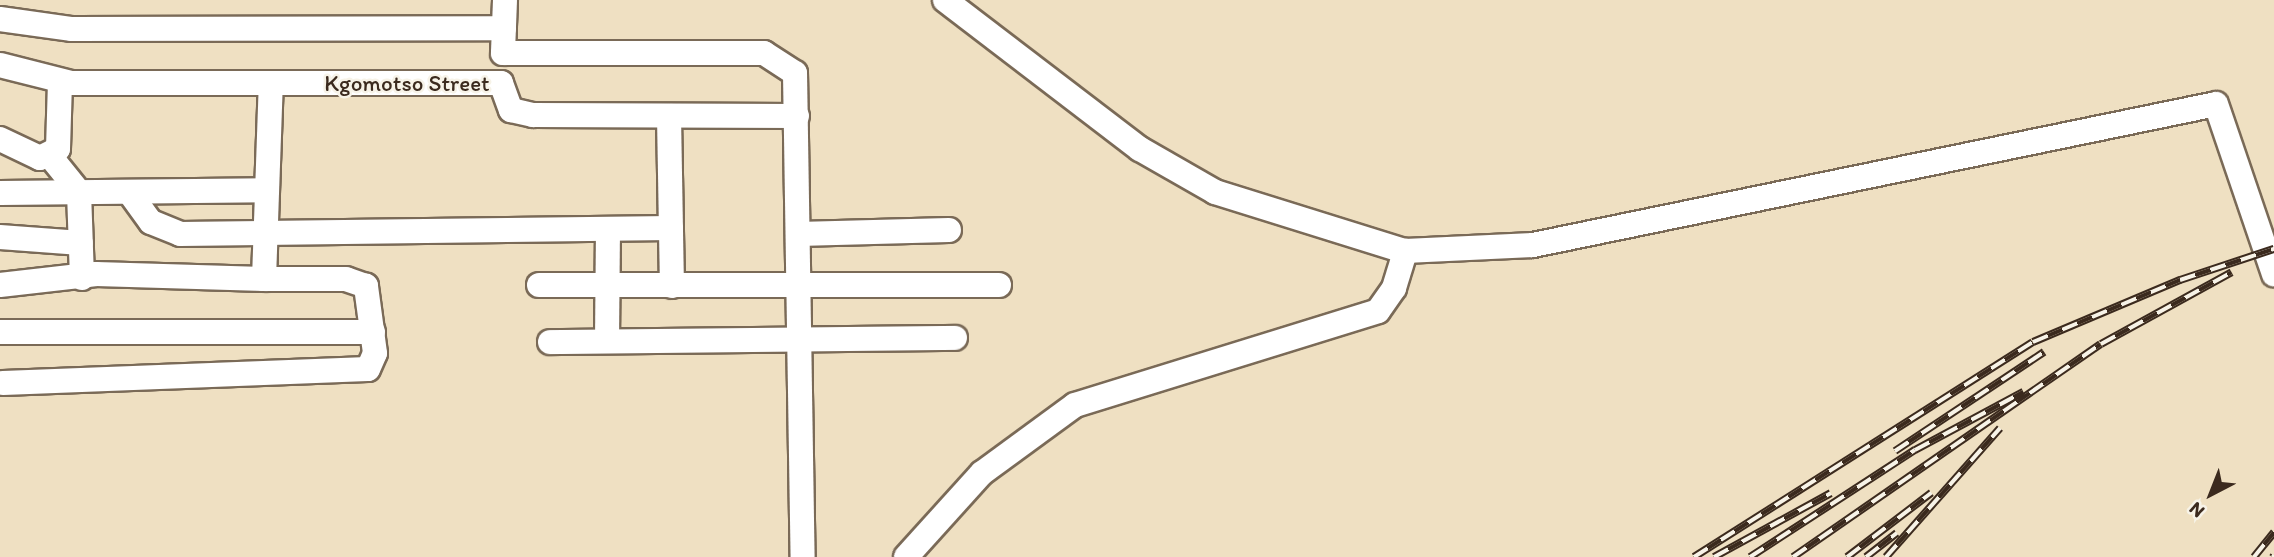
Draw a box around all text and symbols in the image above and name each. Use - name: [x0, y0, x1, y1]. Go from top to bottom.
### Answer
- street label: Kgomotso Street: [324, 69, 490, 97]
- north arrow: [2176, 459, 2246, 529]
- text: N: [2184, 497, 2209, 523]

